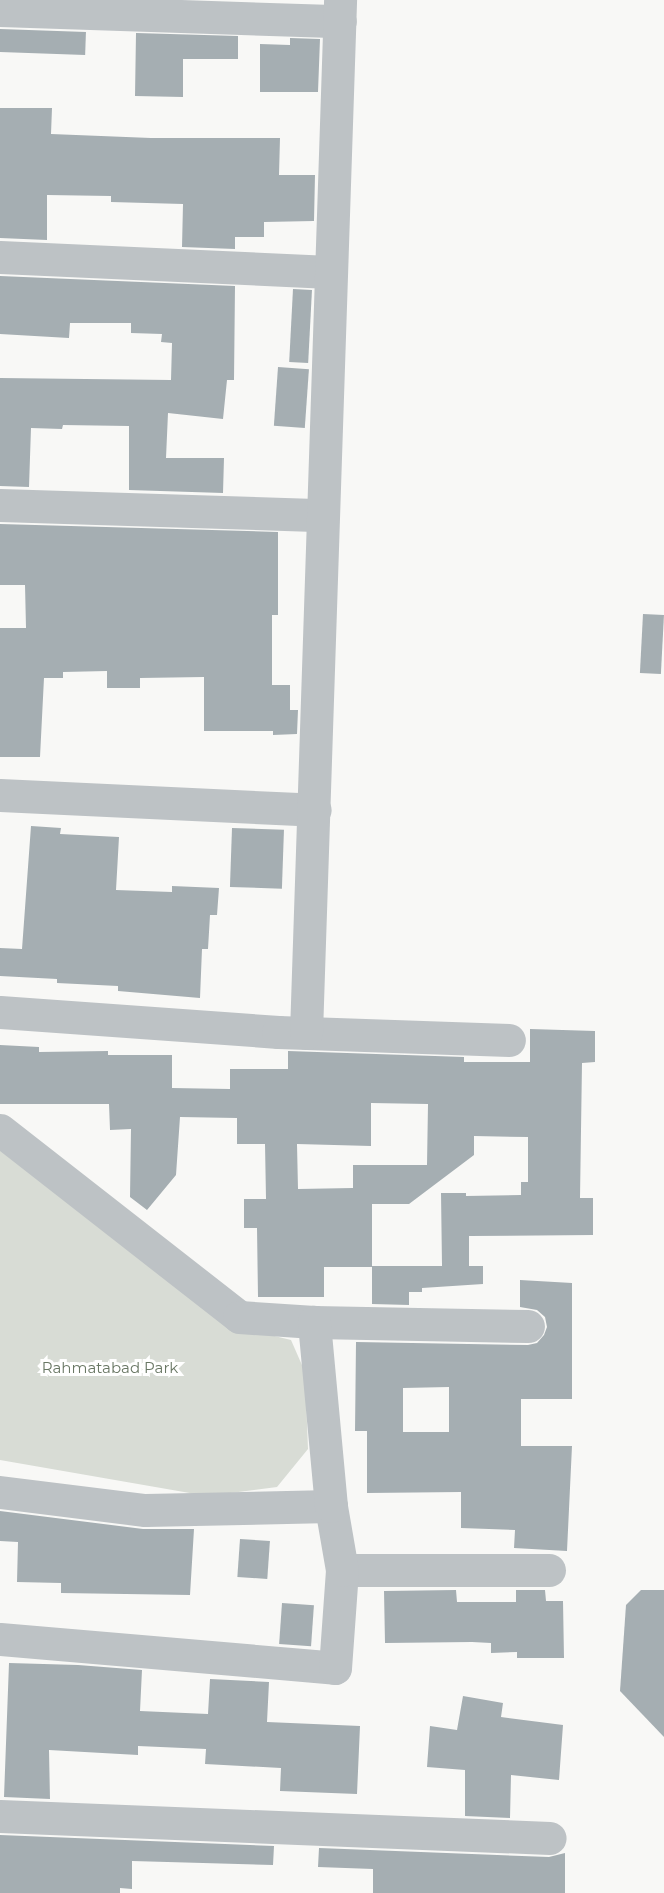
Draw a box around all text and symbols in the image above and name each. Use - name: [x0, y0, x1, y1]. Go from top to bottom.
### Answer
- park label: Rahmatabad Park: [42, 1359, 178, 1377]

